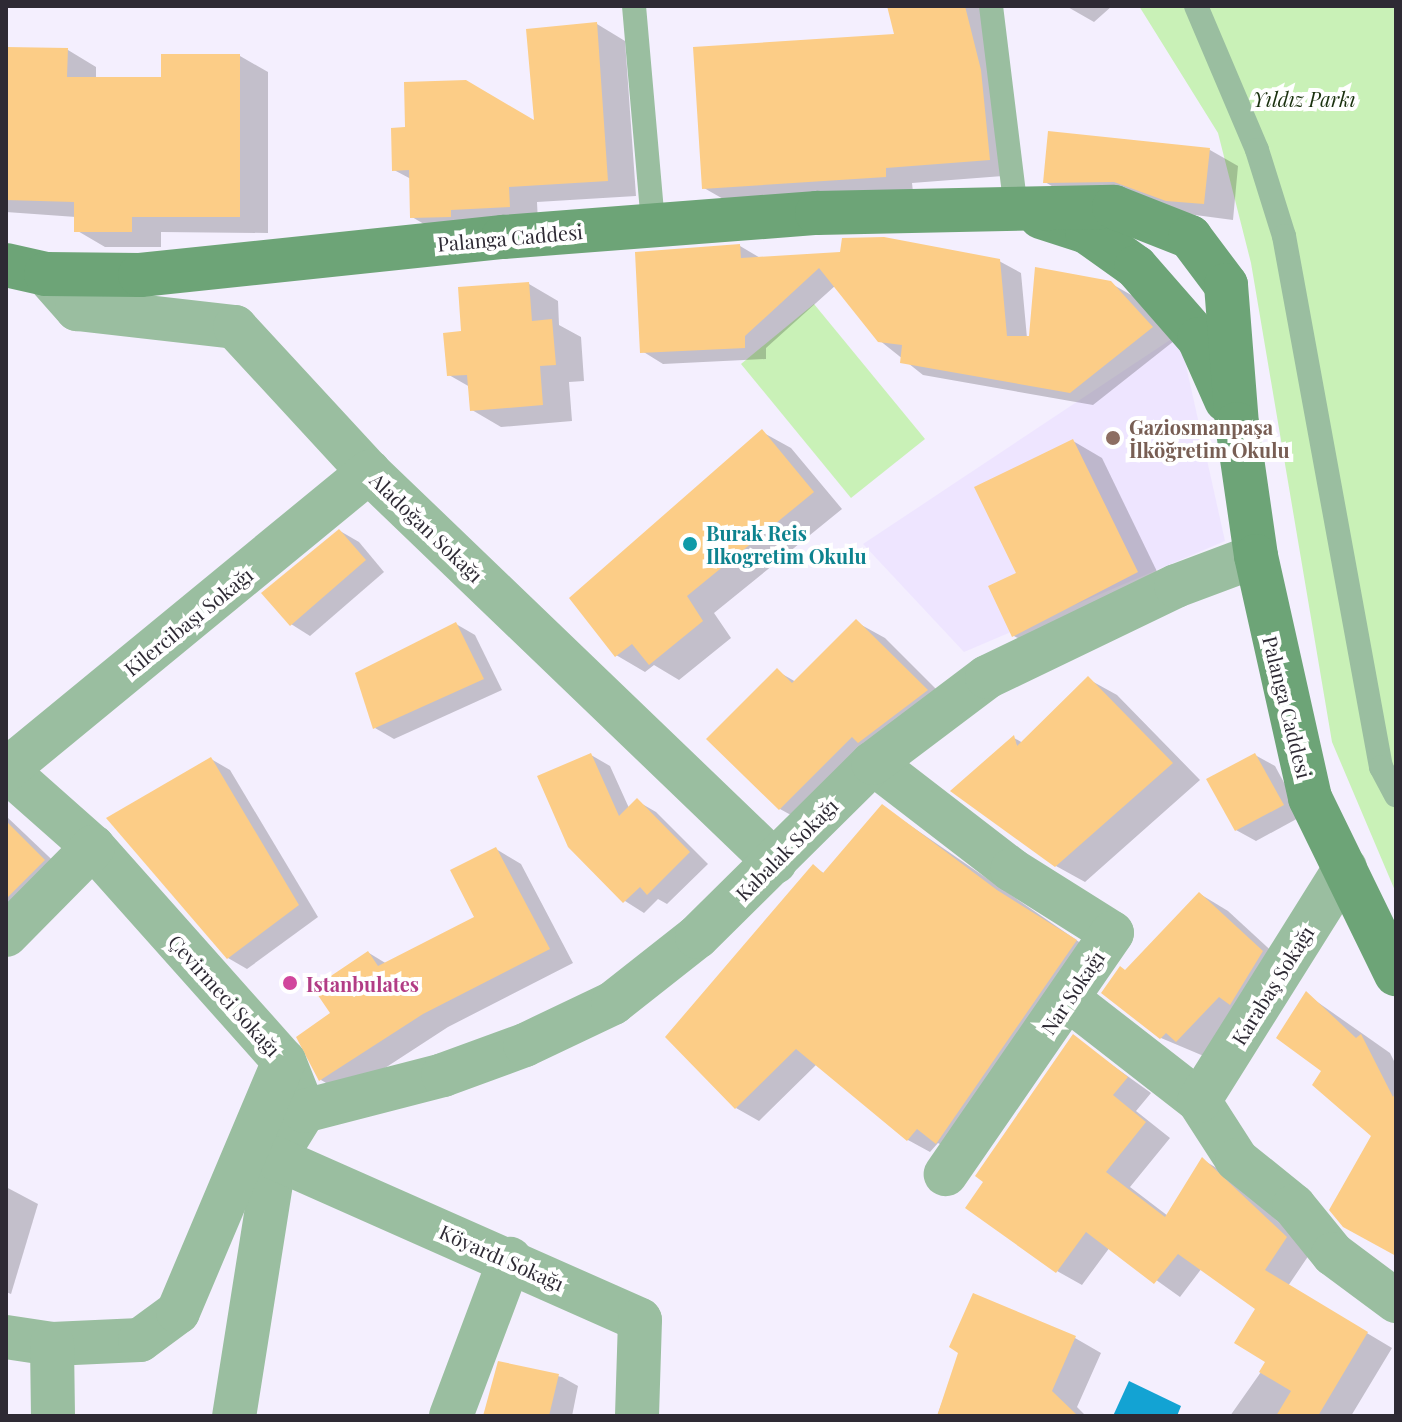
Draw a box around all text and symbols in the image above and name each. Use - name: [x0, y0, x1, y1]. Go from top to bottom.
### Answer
- park label: Yıldız Parkı: [1252, 86, 1356, 110]
- street label: Palanga Caddesi: [436, 219, 584, 255]
- place label: Gaziosmanpaşa İlköğretim Okulu: [1129, 414, 1290, 461]
- marker: Gaziosmanpaşa İlköğretim Okulu: [1104, 429, 1122, 447]
- street label: Aladoğan Sokağı: [366, 467, 488, 587]
- place label: Burak Reis Ilkogretim Okulu: [706, 520, 867, 567]
- marker: Burak Reis Ilkogretim Okulu: [681, 535, 699, 553]
- street label: Kilercibaşı Sokağı: [119, 562, 257, 680]
- street label: Palanga Caddesi: [1259, 633, 1317, 781]
- street label: Kabalak Sokağı: [730, 793, 842, 905]
- street label: Karabaş Sokağı: [1226, 921, 1318, 1049]
- street label: Çevirmeci Sokağı: [164, 929, 286, 1061]
- street label: Nar Sokağı: [1035, 945, 1109, 1039]
- place label: Istanbulates: [306, 971, 419, 995]
- marker: Istanbulates: [281, 974, 299, 992]
- street label: Köyardı Sokağı: [436, 1219, 568, 1295]

